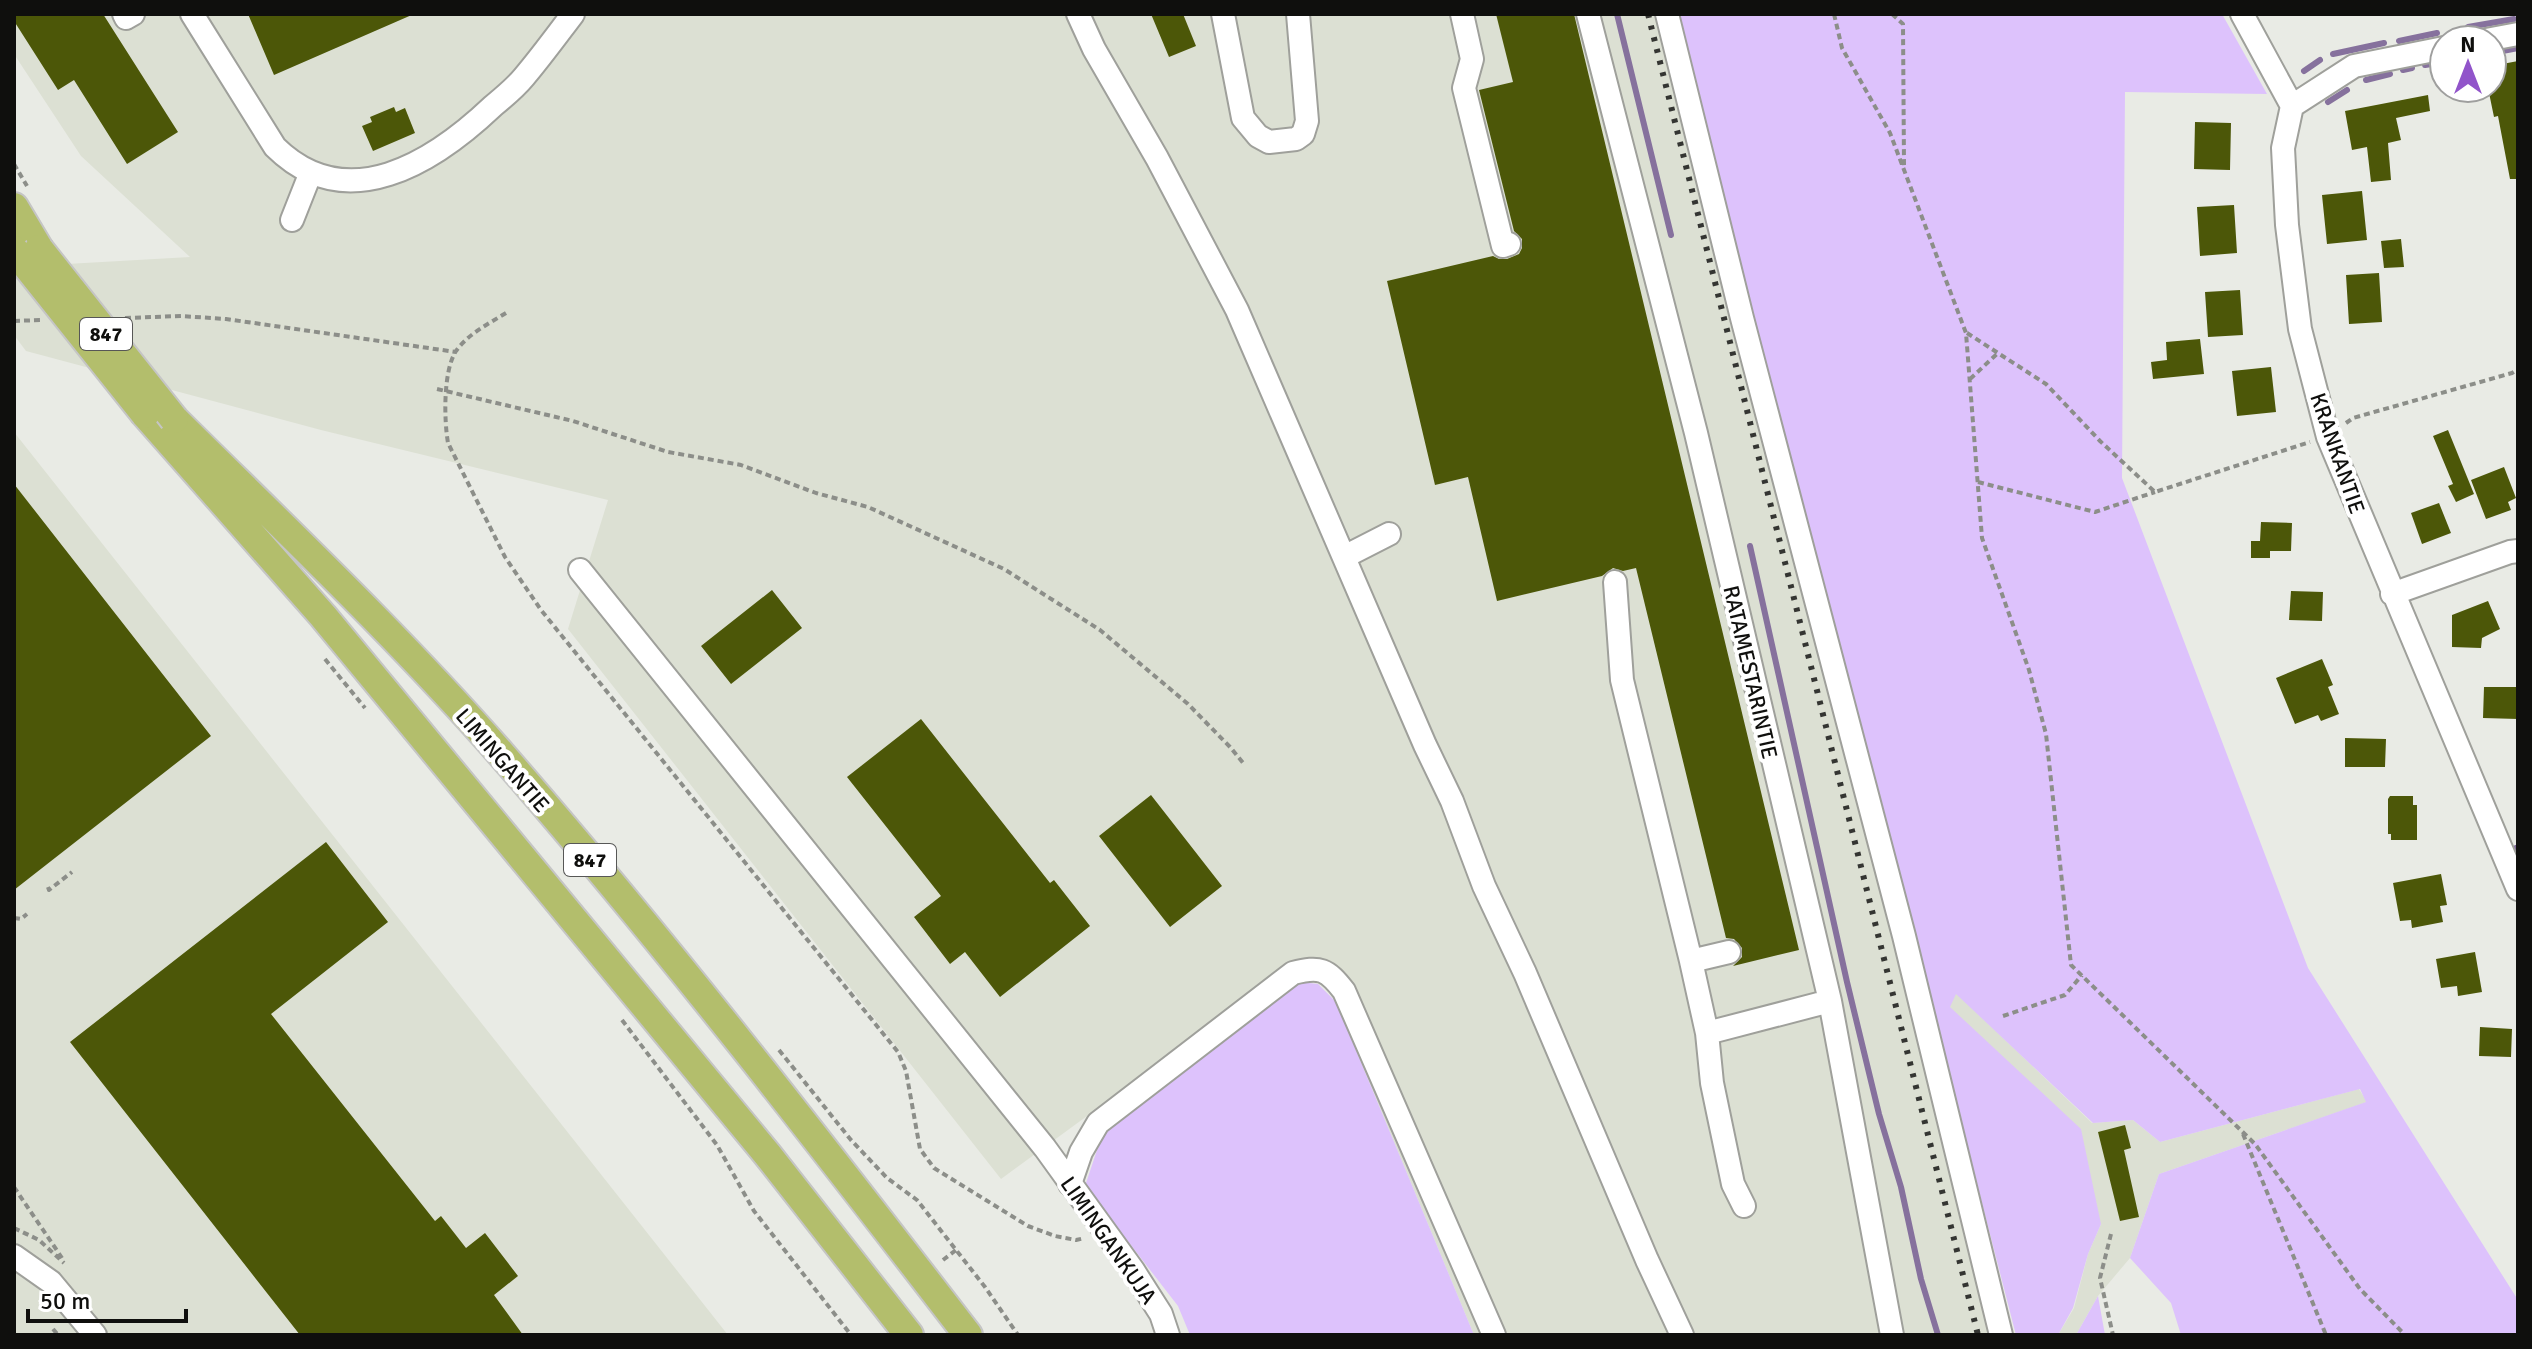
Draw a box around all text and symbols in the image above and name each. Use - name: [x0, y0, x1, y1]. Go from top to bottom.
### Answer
- north arrow: [2428, 24, 2508, 104]
- text: N: [2460, 31, 2476, 58]
- road number: 847: [80, 318, 132, 350]
- street label: KRANKANTIE: [2304, 389, 2371, 517]
- street label: RATAMESTARINTIE: [1717, 583, 1784, 762]
- street label: LIMINGANTIE: [450, 703, 555, 818]
- road number: 847: [564, 844, 616, 876]
- street label: LIMINGANKUJA: [1055, 1171, 1163, 1310]
- scale bar: [28, 1273, 186, 1323]
- text: 50 m: [40, 1286, 90, 1316]

